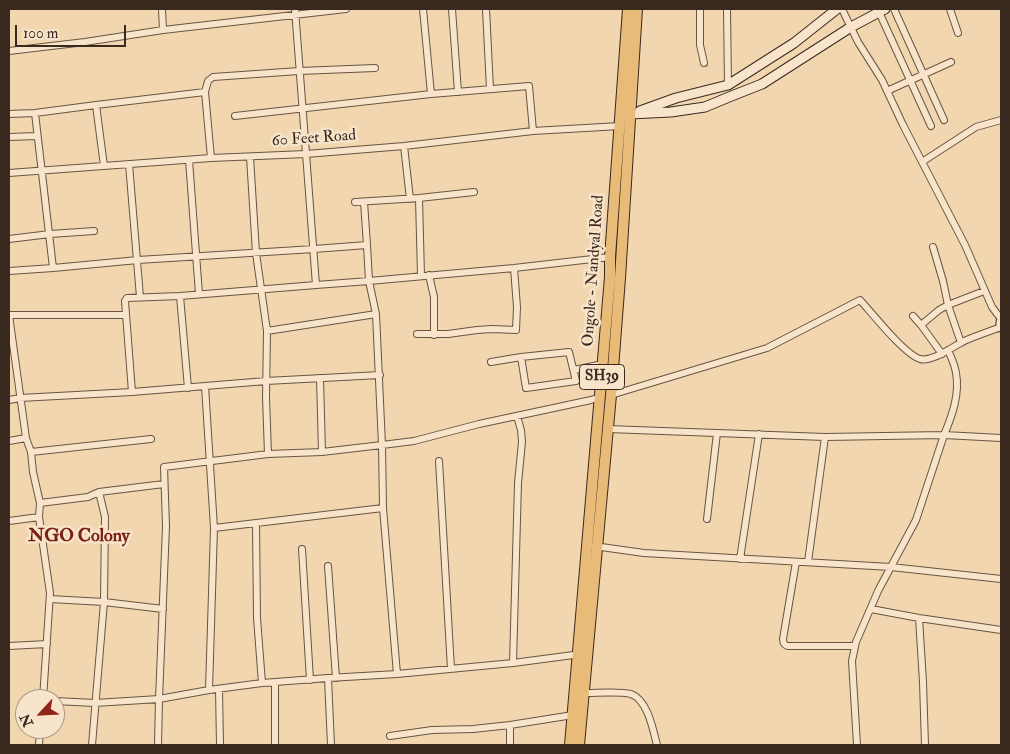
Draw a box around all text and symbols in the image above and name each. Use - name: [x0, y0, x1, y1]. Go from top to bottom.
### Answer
- scale bar: [18, 15, 129, 47]
- text: 100 m: [23, 24, 58, 43]
- street label: 60 Feet Road: [271, 126, 357, 152]
- street label: Ongole - Nandyal Road: [579, 194, 609, 348]
- road number: SH39: [580, 364, 624, 390]
- district label: NGO Colony: [28, 526, 130, 548]
- north arrow: [15, 689, 65, 739]
- text: N: [17, 711, 37, 729]

